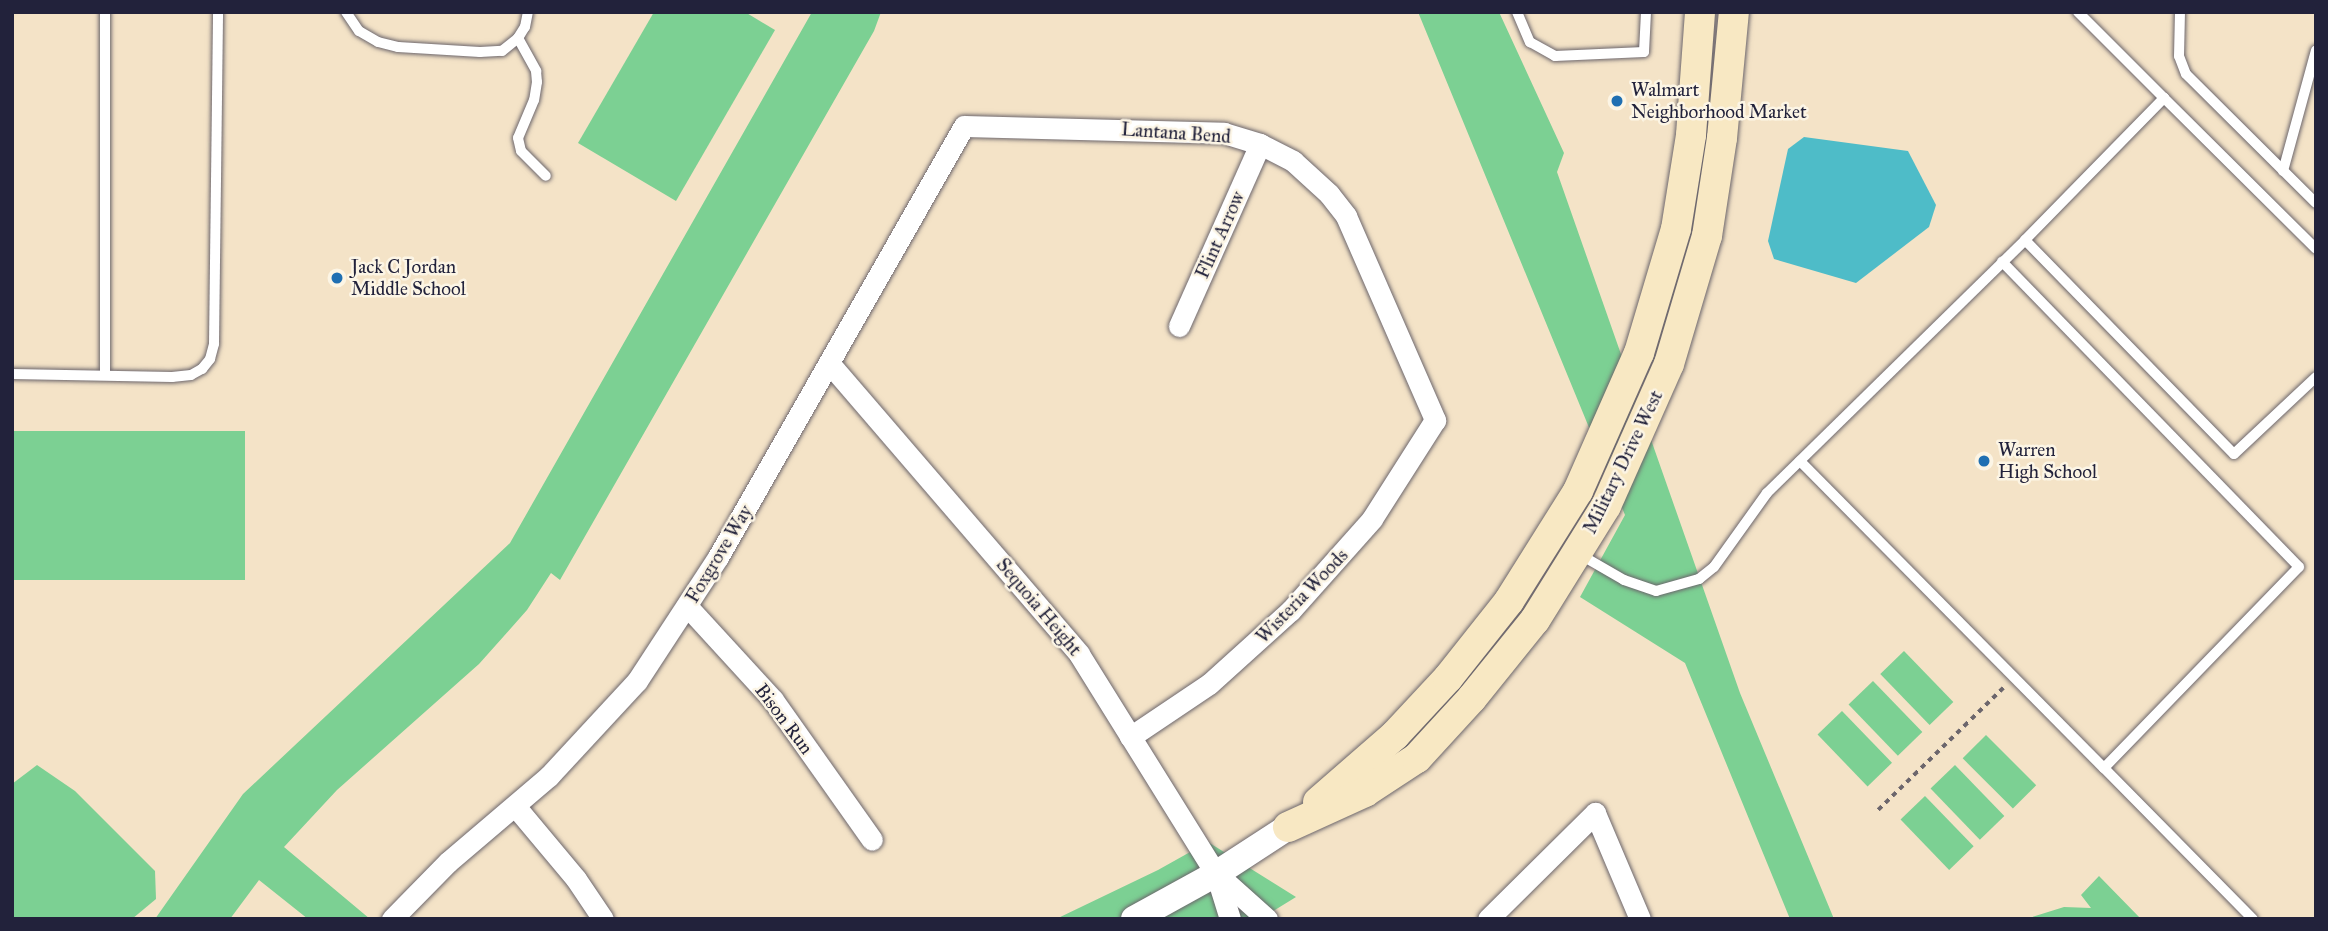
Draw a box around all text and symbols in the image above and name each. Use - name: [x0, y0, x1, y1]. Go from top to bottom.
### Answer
- place label: Walmart Neighborhood Market: [1631, 79, 1807, 123]
- marker: Walmart Neighborhood Market: [1609, 93, 1625, 109]
- street label: Lantana Bend: [1120, 118, 1232, 148]
- street label: Flint Arrow: [1191, 188, 1249, 282]
- place label: Jack C Jordan Middle School: [351, 256, 466, 300]
- marker: Jack C Jordan Middle School: [329, 270, 345, 286]
- street label: Military Drive West: [1578, 387, 1668, 537]
- place label: Warren High School: [1998, 439, 2097, 483]
- marker: Warren High School: [1976, 453, 1992, 469]
- street label: Foxgrove Way: [681, 501, 757, 607]
- street label: Wisteria Woods: [1251, 544, 1353, 648]
- street label: Sequoia Height: [992, 554, 1086, 660]
- street label: Bison Run: [750, 679, 818, 759]

